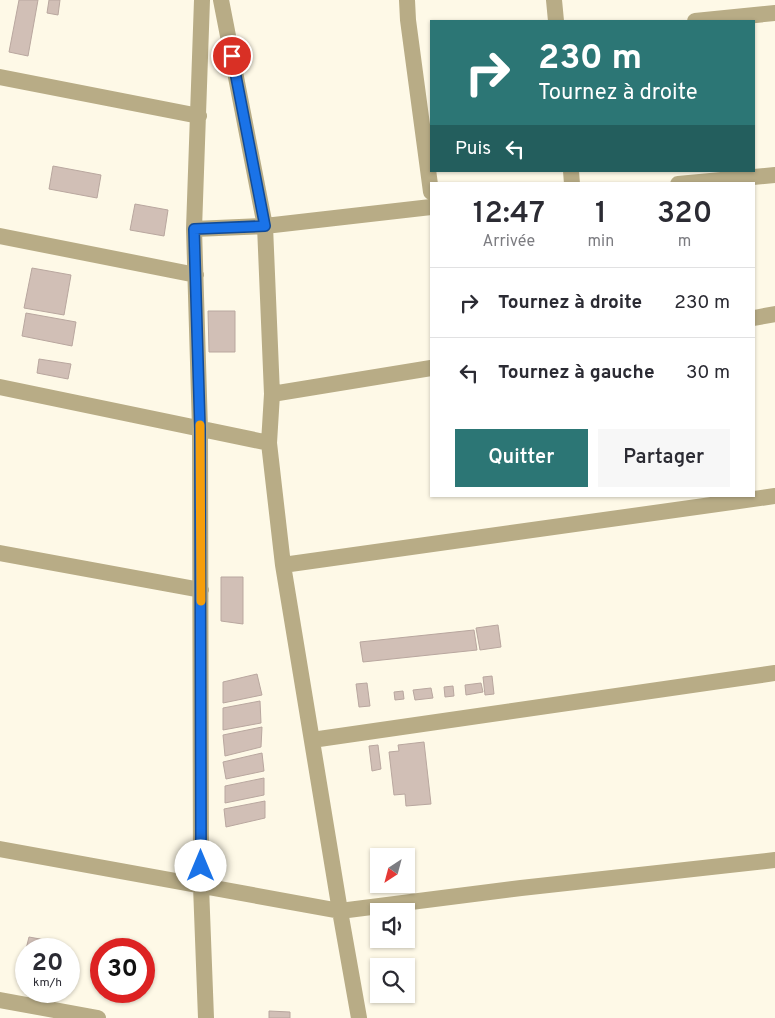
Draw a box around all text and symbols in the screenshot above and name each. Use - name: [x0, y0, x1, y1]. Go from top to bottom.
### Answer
- pin: [211, 35, 253, 77]
- text: 230 m: [538, 37, 642, 81]
- icon: right: [455, 40, 520, 105]
- icon: arrive: [218, 42, 246, 70]
- text: Tournez à droite: [538, 80, 698, 107]
- icon: left: [501, 135, 529, 163]
- text: Puis: [455, 137, 491, 161]
- text: 12:47: [473, 196, 545, 233]
- text: 1: [595, 196, 607, 233]
- text: 320: [657, 196, 712, 233]
- text: Arrivée: [483, 232, 535, 252]
- text: min: [588, 232, 614, 252]
- text: m: [678, 232, 691, 252]
- icon: right: [455, 289, 483, 317]
- text: Tournez à droite: [498, 291, 642, 315]
- text: 230 m: [674, 291, 730, 315]
- icon: left: [455, 359, 483, 387]
- text: Tournez à gauche: [498, 361, 655, 385]
- text: 30 m: [686, 361, 730, 385]
- button: Quitter: [455, 429, 588, 487]
- button: Partager: [598, 429, 730, 487]
- position arrow: [174, 839, 226, 891]
- north arrow: [370, 848, 415, 892]
- map controls: [370, 848, 415, 1003]
- button: sound: [370, 903, 415, 948]
- speed limit sign: 30: [90, 938, 155, 1003]
- text: 20: [32, 948, 63, 980]
- button: search: [370, 958, 415, 1003]
- text: km/h: [33, 975, 62, 991]

